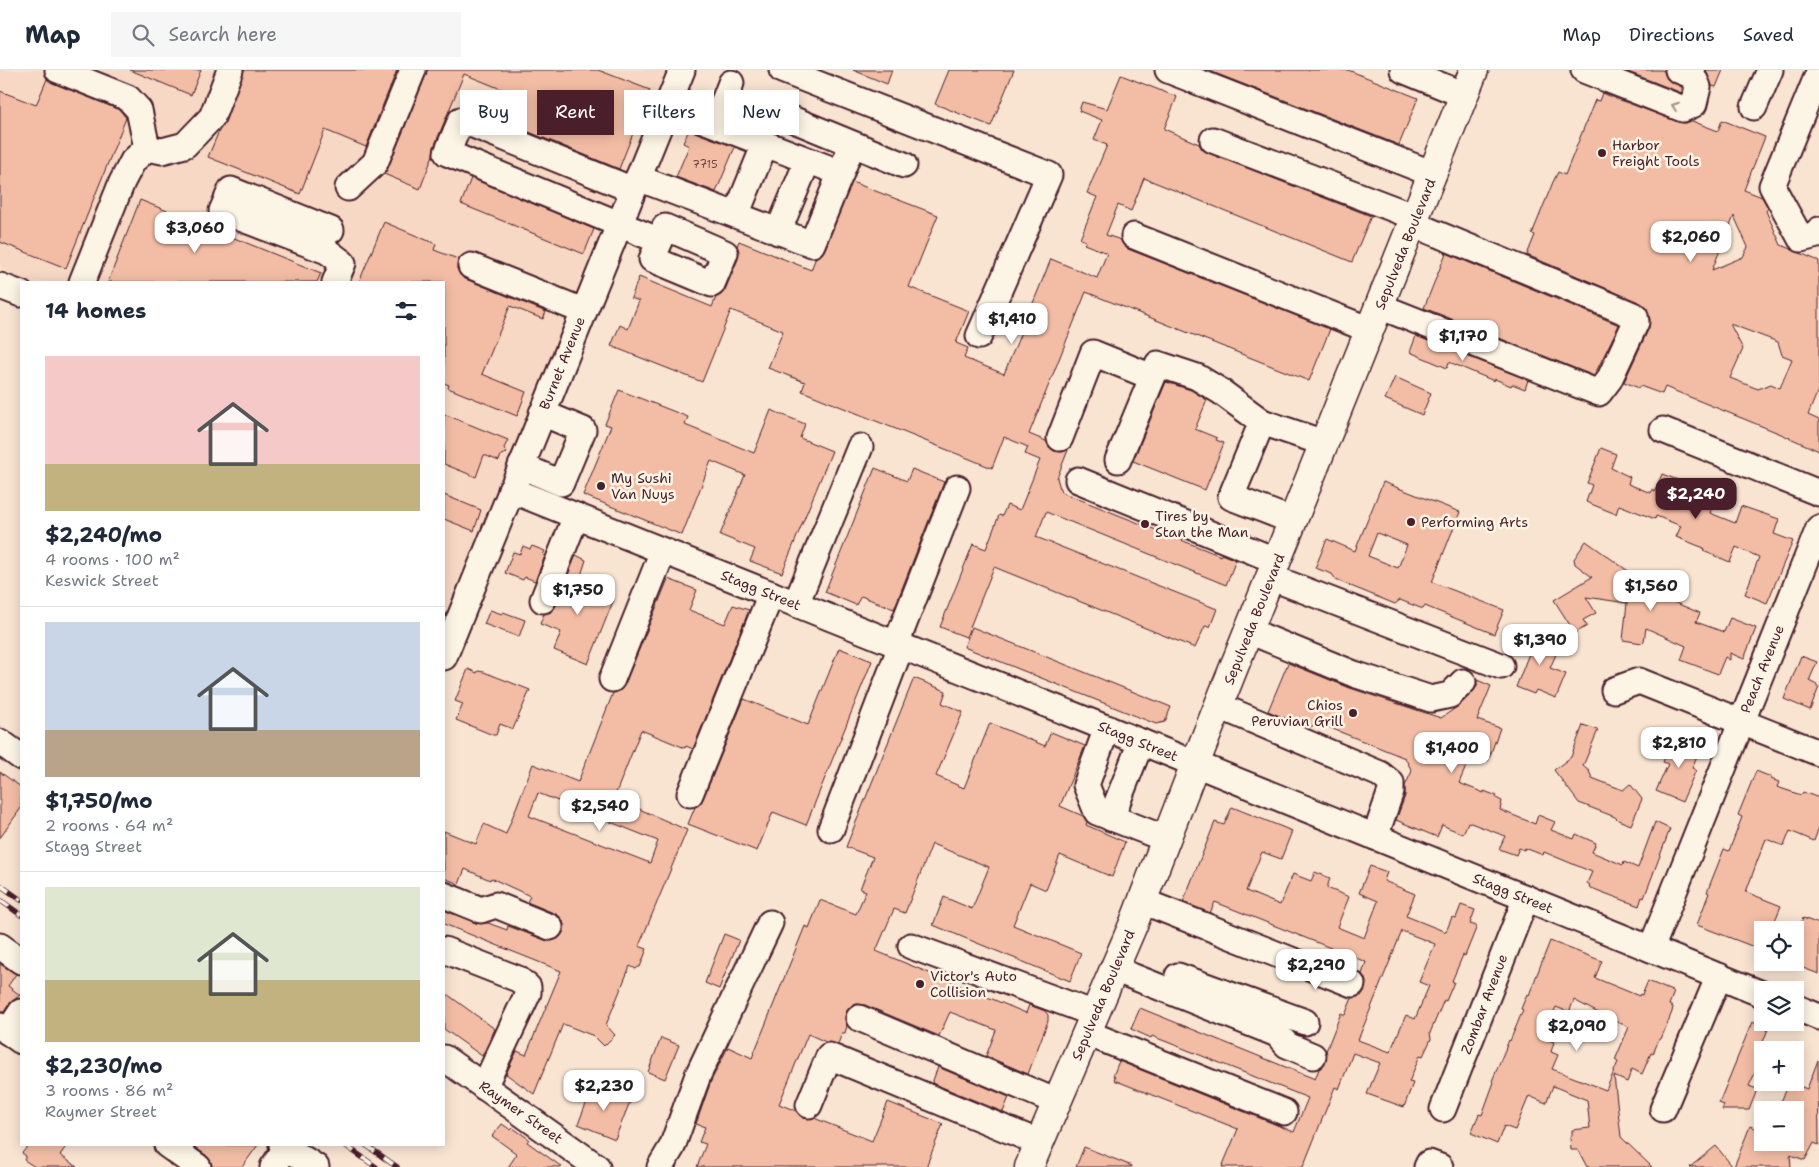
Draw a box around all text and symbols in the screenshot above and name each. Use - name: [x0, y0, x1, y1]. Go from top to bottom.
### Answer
- search box: [111, 12, 461, 57]
- text: Map: [25, 19, 81, 51]
- icon: search: [129, 21, 157, 49]
- text: Search here: [169, 22, 277, 47]
- text: Map: [1563, 23, 1601, 47]
- text: Directions: [1629, 23, 1715, 47]
- text: Saved: [1743, 23, 1794, 47]
- chip: Buy: [460, 90, 527, 135]
- chip: Rent: [537, 90, 614, 135]
- chip: Filters: [624, 90, 714, 135]
- chip: New: [724, 90, 799, 135]
- one-way arrow: [1671, 102, 1680, 112]
- place label: Harbor Freight Tools: [1612, 136, 1700, 170]
- marker: Harbor Freight Tools: [1596, 147, 1608, 159]
- house number: 7715: [692, 157, 718, 172]
- street label: Sepulveda Boulevard: [1370, 176, 1440, 312]
- pin: $3,060: [154, 212, 236, 254]
- text: $3,060: [166, 217, 224, 238]
- pin: $2,060: [1650, 220, 1732, 263]
- text: $2,060: [1661, 226, 1721, 247]
- text: 14 homes: [45, 297, 146, 325]
- icon: filters: [392, 297, 420, 325]
- pin: $1,410: [971, 302, 1053, 345]
- text: $1,410: [988, 308, 1036, 329]
- street label: Burnet Avenue: [535, 314, 589, 412]
- pin: $1,170: [1422, 320, 1504, 362]
- text: $1,170: [1438, 325, 1488, 346]
- icon: home: [188, 389, 278, 479]
- place label: My Sushi Van Nuys: [611, 469, 675, 503]
- pin: $2,240: [1655, 478, 1737, 520]
- marker: My Sushi Van Nuys: [595, 480, 607, 492]
- text: $2,240: [1667, 483, 1725, 504]
- place label: Tires by Stan the Man: [1155, 507, 1249, 541]
- place label: Performing Arts: [1421, 513, 1528, 531]
- marker: Performing Arts: [1405, 516, 1417, 528]
- marker: Tires by Stan the Man: [1139, 518, 1151, 530]
- text: $2,240/mo: [45, 521, 162, 549]
- text: 4 rooms · 100 m²: [45, 549, 180, 570]
- street label: Sepulveda Boulevard: [1219, 551, 1289, 687]
- street label: Stagg Street: [718, 566, 804, 614]
- text: Keswick Street: [45, 570, 159, 591]
- pin: $1,560: [1610, 570, 1692, 612]
- pin: $1,750: [537, 574, 619, 616]
- text: $1,560: [1624, 575, 1678, 596]
- text: $1,750: [552, 579, 604, 600]
- street label: Peach Avenue: [1736, 622, 1788, 716]
- pin: $1,390: [1499, 624, 1581, 666]
- text: $1,390: [1513, 629, 1567, 650]
- icon: home: [188, 654, 278, 744]
- place label: Chios Peruvian Grill: [1251, 696, 1344, 730]
- marker: Chios Peruvian Grill: [1347, 707, 1359, 719]
- street label: Stagg Street: [1095, 717, 1181, 765]
- pin: $2,810: [1638, 726, 1720, 769]
- pin: $1,400: [1411, 732, 1493, 774]
- text: $2,810: [1652, 732, 1706, 753]
- text: $1,400: [1425, 737, 1479, 758]
- text: $1,750/mo: [45, 787, 153, 815]
- pin: $2,540: [559, 790, 641, 832]
- text: $2,540: [571, 795, 629, 816]
- text: 2 rooms · 64 m²: [45, 815, 173, 836]
- text: Stagg Street: [45, 836, 142, 857]
- street label: Stagg Street: [1470, 869, 1556, 917]
- icon: home: [188, 919, 278, 1009]
- map controls: [1754, 921, 1804, 1151]
- button: locate: [1754, 921, 1804, 971]
- street label: Sepulveda Boulevard: [1067, 927, 1139, 1063]
- pin: $2,290: [1275, 948, 1357, 991]
- street label: Zombar Avenue: [1457, 951, 1511, 1057]
- text: $2,290: [1287, 954, 1345, 975]
- place label: Victor's Auto Collision: [930, 967, 1017, 1001]
- marker: Victor's Auto Collision: [914, 978, 926, 990]
- button: layers: [1754, 981, 1804, 1031]
- pin: $2,090: [1536, 1010, 1618, 1052]
- text: $2,090: [1547, 1015, 1607, 1036]
- button: +: [1754, 1041, 1804, 1091]
- text: $2,230/mo: [45, 1052, 163, 1080]
- pin: $2,230: [563, 1070, 645, 1112]
- text: $2,230: [574, 1075, 634, 1096]
- street label: Raymer Street: [476, 1077, 566, 1147]
- text: 3 rooms · 86 m²: [45, 1080, 173, 1101]
- text: Raymer Street: [45, 1101, 157, 1122]
- button: −: [1754, 1101, 1804, 1151]

